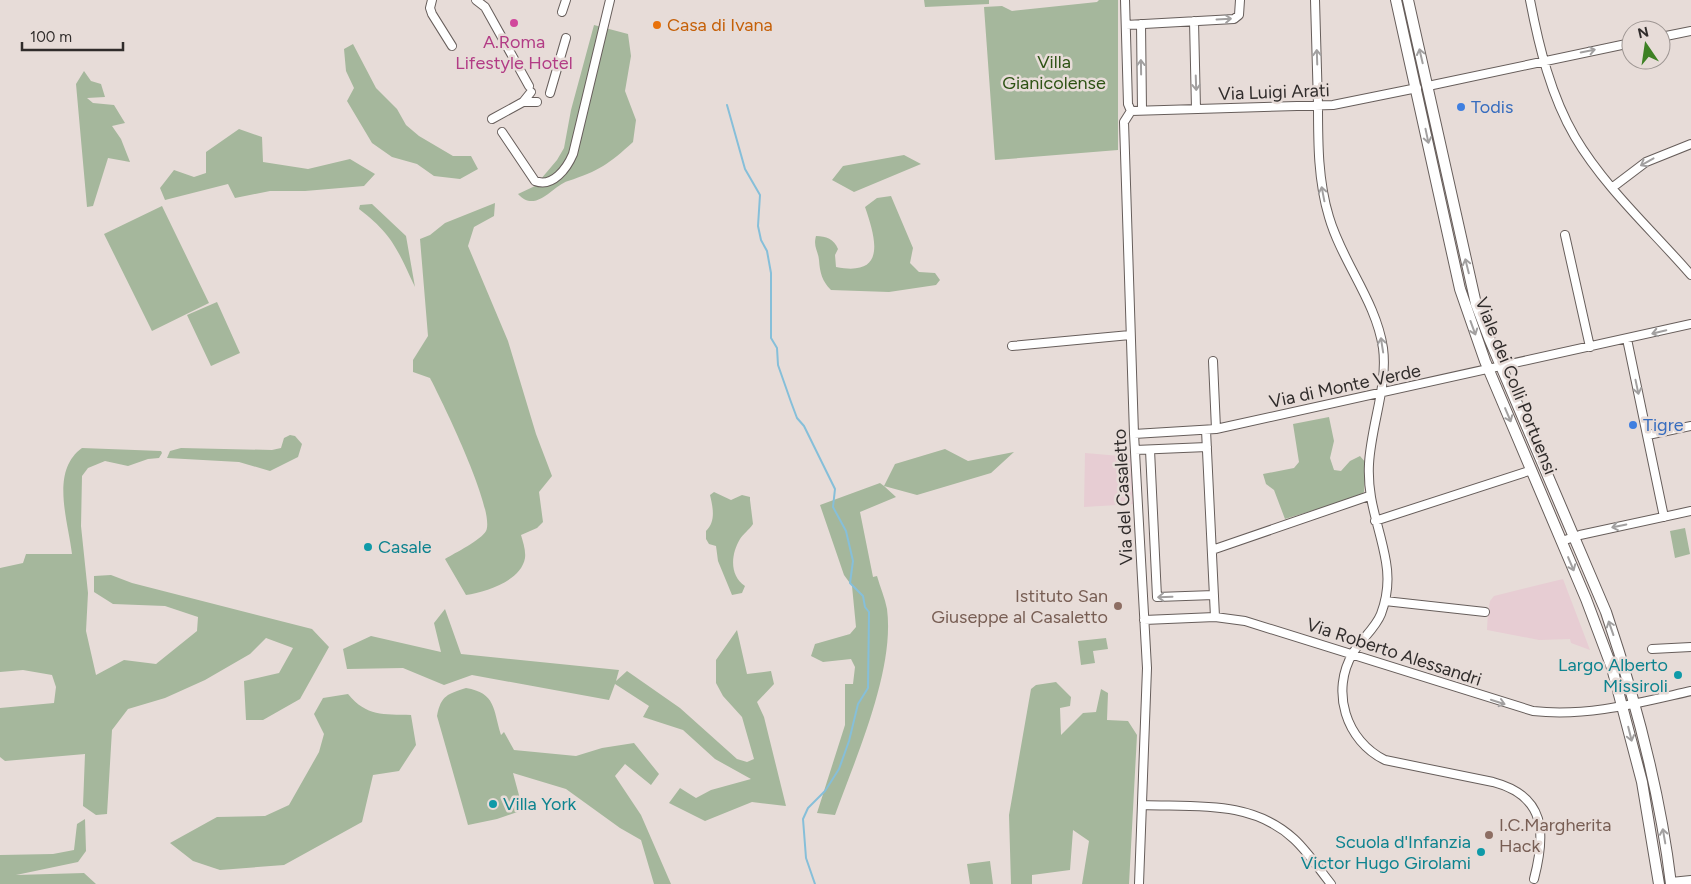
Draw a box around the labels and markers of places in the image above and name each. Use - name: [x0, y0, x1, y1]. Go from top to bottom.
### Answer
- place label: Casa di Ivana: [667, 14, 773, 36]
- marker: A.Roma Lifestyle Hotel: [508, 17, 520, 29]
- marker: Casa di Ivana: [651, 19, 663, 31]
- place label: A.Roma Lifestyle Hotel: [455, 31, 573, 74]
- place label: Todis: [1471, 96, 1513, 118]
- marker: Todis: [1455, 101, 1467, 113]
- place label: Tigre: [1643, 414, 1684, 436]
- marker: Tigre: [1627, 419, 1639, 431]
- place label: Casale: [378, 536, 432, 558]
- marker: Casale: [362, 541, 374, 553]
- place label: Istituto San Giuseppe al Casaletto: [931, 585, 1108, 628]
- marker: Istituto San Giuseppe al Casaletto: [1112, 600, 1124, 612]
- place label: Largo Alberto Missiroli: [1558, 654, 1668, 697]
- marker: Largo Alberto Missiroli: [1672, 669, 1684, 681]
- place label: Villa York: [503, 793, 577, 815]
- marker: Villa York: [487, 798, 499, 810]
- place label: I.C.Margherita Hack: [1499, 814, 1611, 857]
- marker: I.C.Margherita Hack: [1483, 829, 1495, 841]
- place label: Scuola d'Infanzia Victor Hugo Girolami: [1301, 831, 1471, 874]
- marker: Scuola d'Infanzia Victor Hugo Girolami: [1475, 846, 1487, 858]

